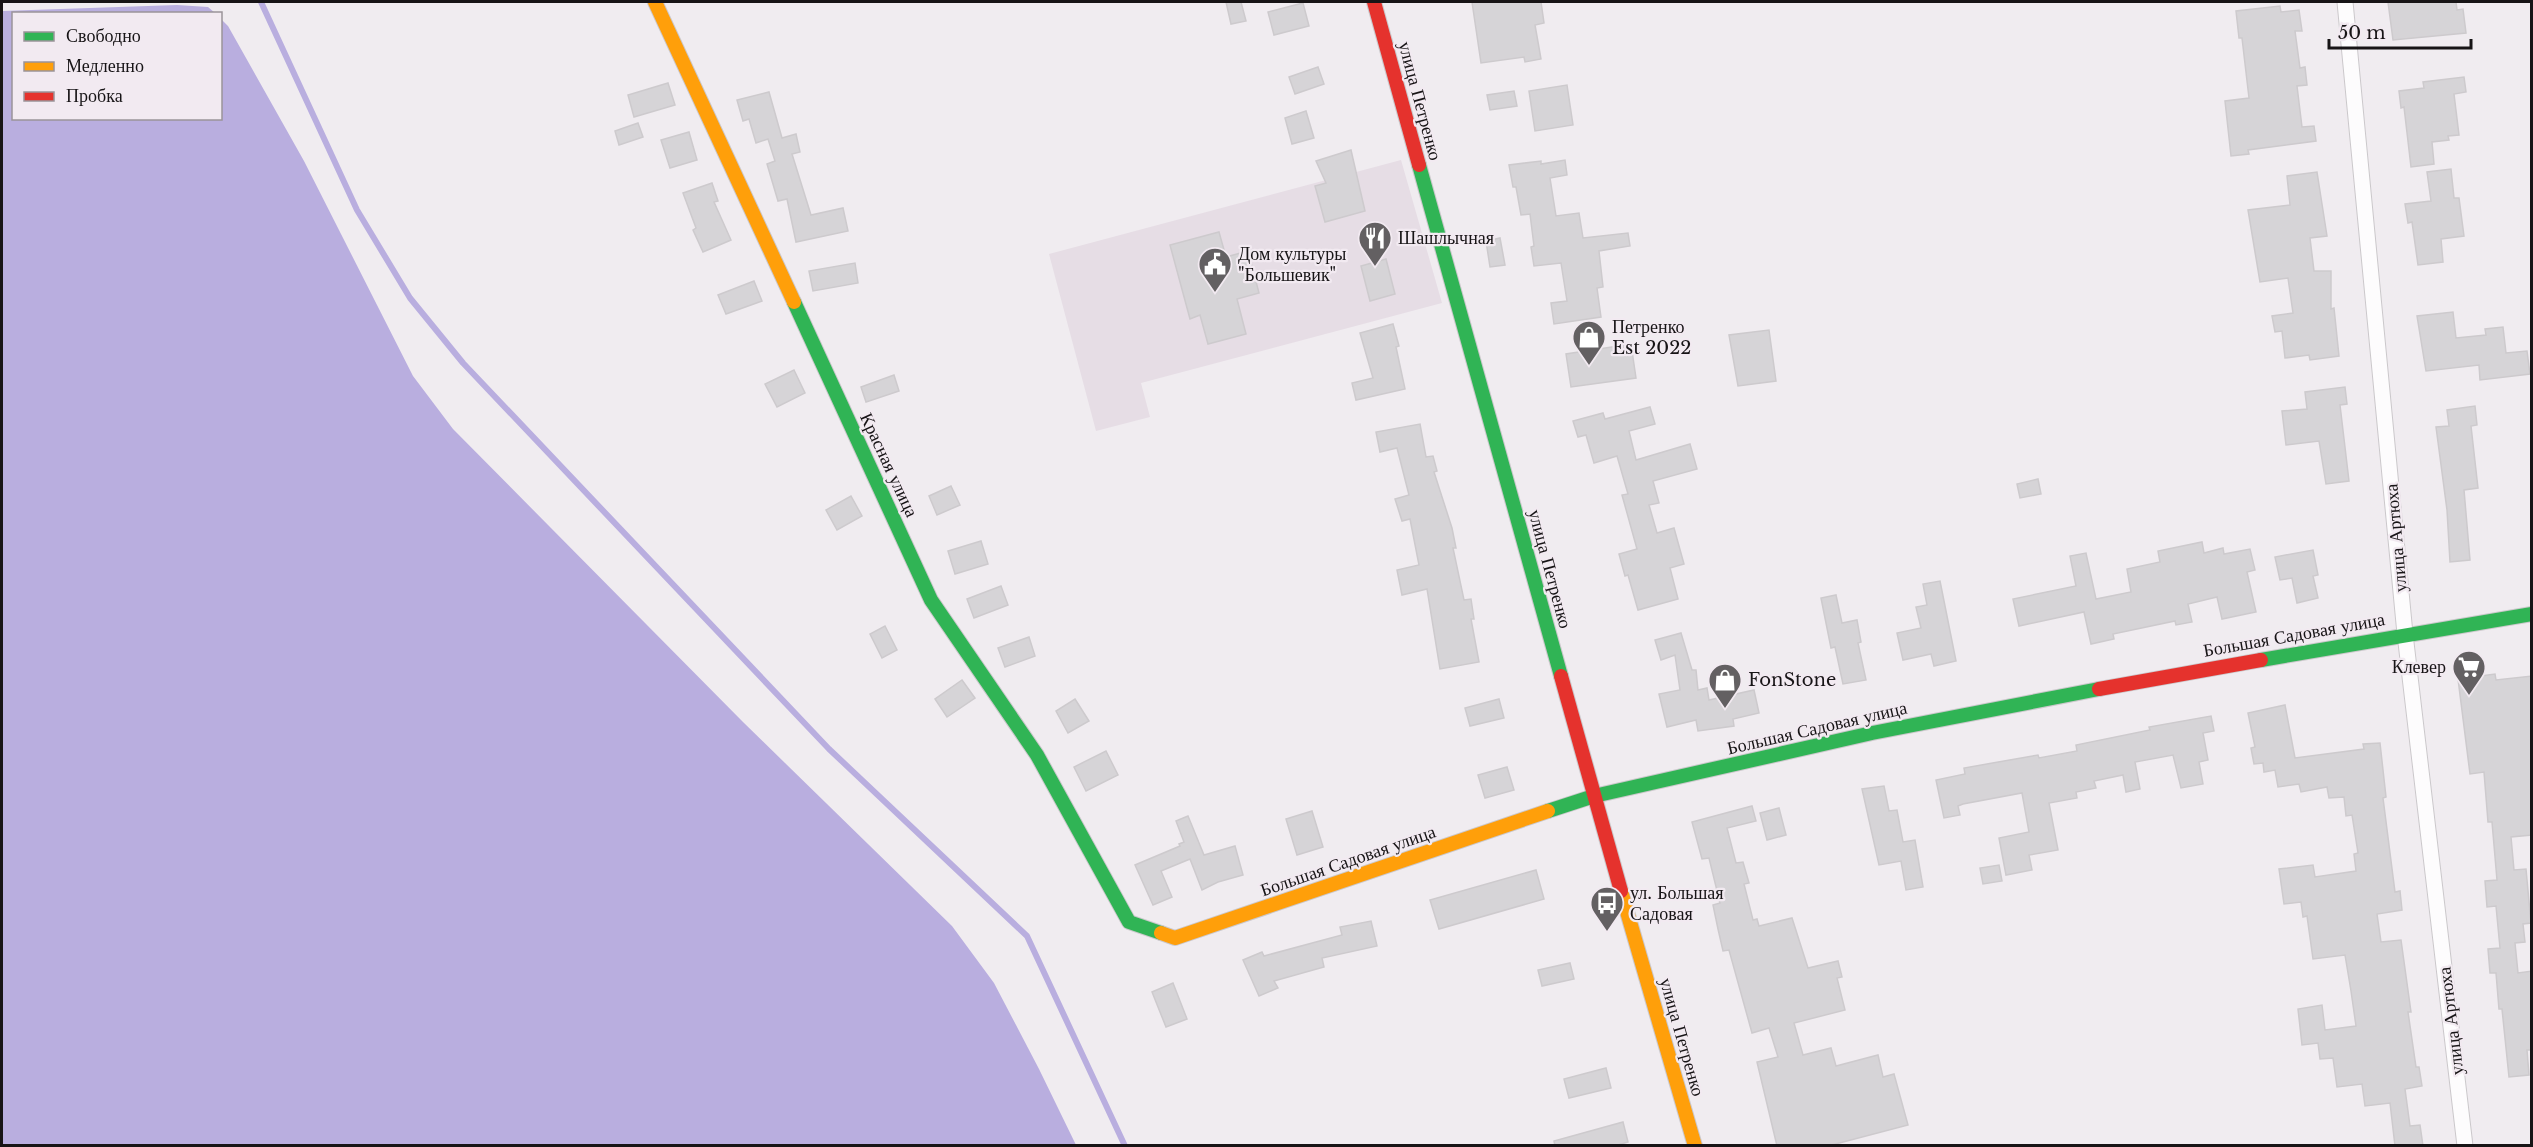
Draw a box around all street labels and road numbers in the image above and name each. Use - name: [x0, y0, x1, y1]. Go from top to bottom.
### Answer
- street label: улица Петренко: [1394, 39, 1446, 163]
- street label: Красная улица: [855, 409, 923, 521]
- street label: улица Артюха: [2380, 483, 2412, 593]
- street label: улица Петренко: [1524, 507, 1576, 631]
- street label: Большая Садовая улица: [2202, 608, 2386, 662]
- street label: Большая Садовая улица: [1725, 697, 1909, 759]
- street label: Большая Садовая улица: [1257, 821, 1439, 901]
- street label: улица Артюха: [2433, 966, 2469, 1076]
- street label: улица Петренко: [1655, 975, 1709, 1099]

